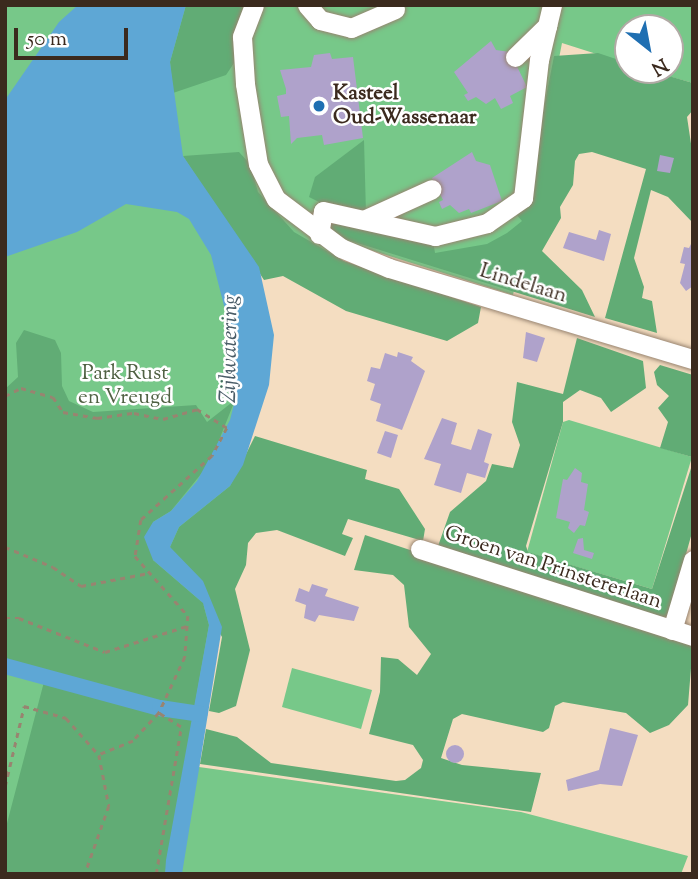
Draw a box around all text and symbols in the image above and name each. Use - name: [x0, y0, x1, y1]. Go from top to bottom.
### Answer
- scale bar: [18, 14, 131, 58]
- north arrow: [614, 14, 684, 84]
- text: 50 m: [27, 25, 67, 55]
- text: N: [646, 50, 673, 81]
- place label: Kasteel Oud-Wassenaar: [333, 81, 477, 131]
- marker: Kasteel Oud-Wassenaar: [311, 98, 327, 114]
- street label: Lindelaan: [476, 259, 570, 309]
- water label: Zijlwatering: [216, 294, 246, 404]
- park label: Park Rust en Vreugd: [78, 361, 172, 411]
- street label: Groen van Prinstererlaan: [441, 521, 665, 615]

